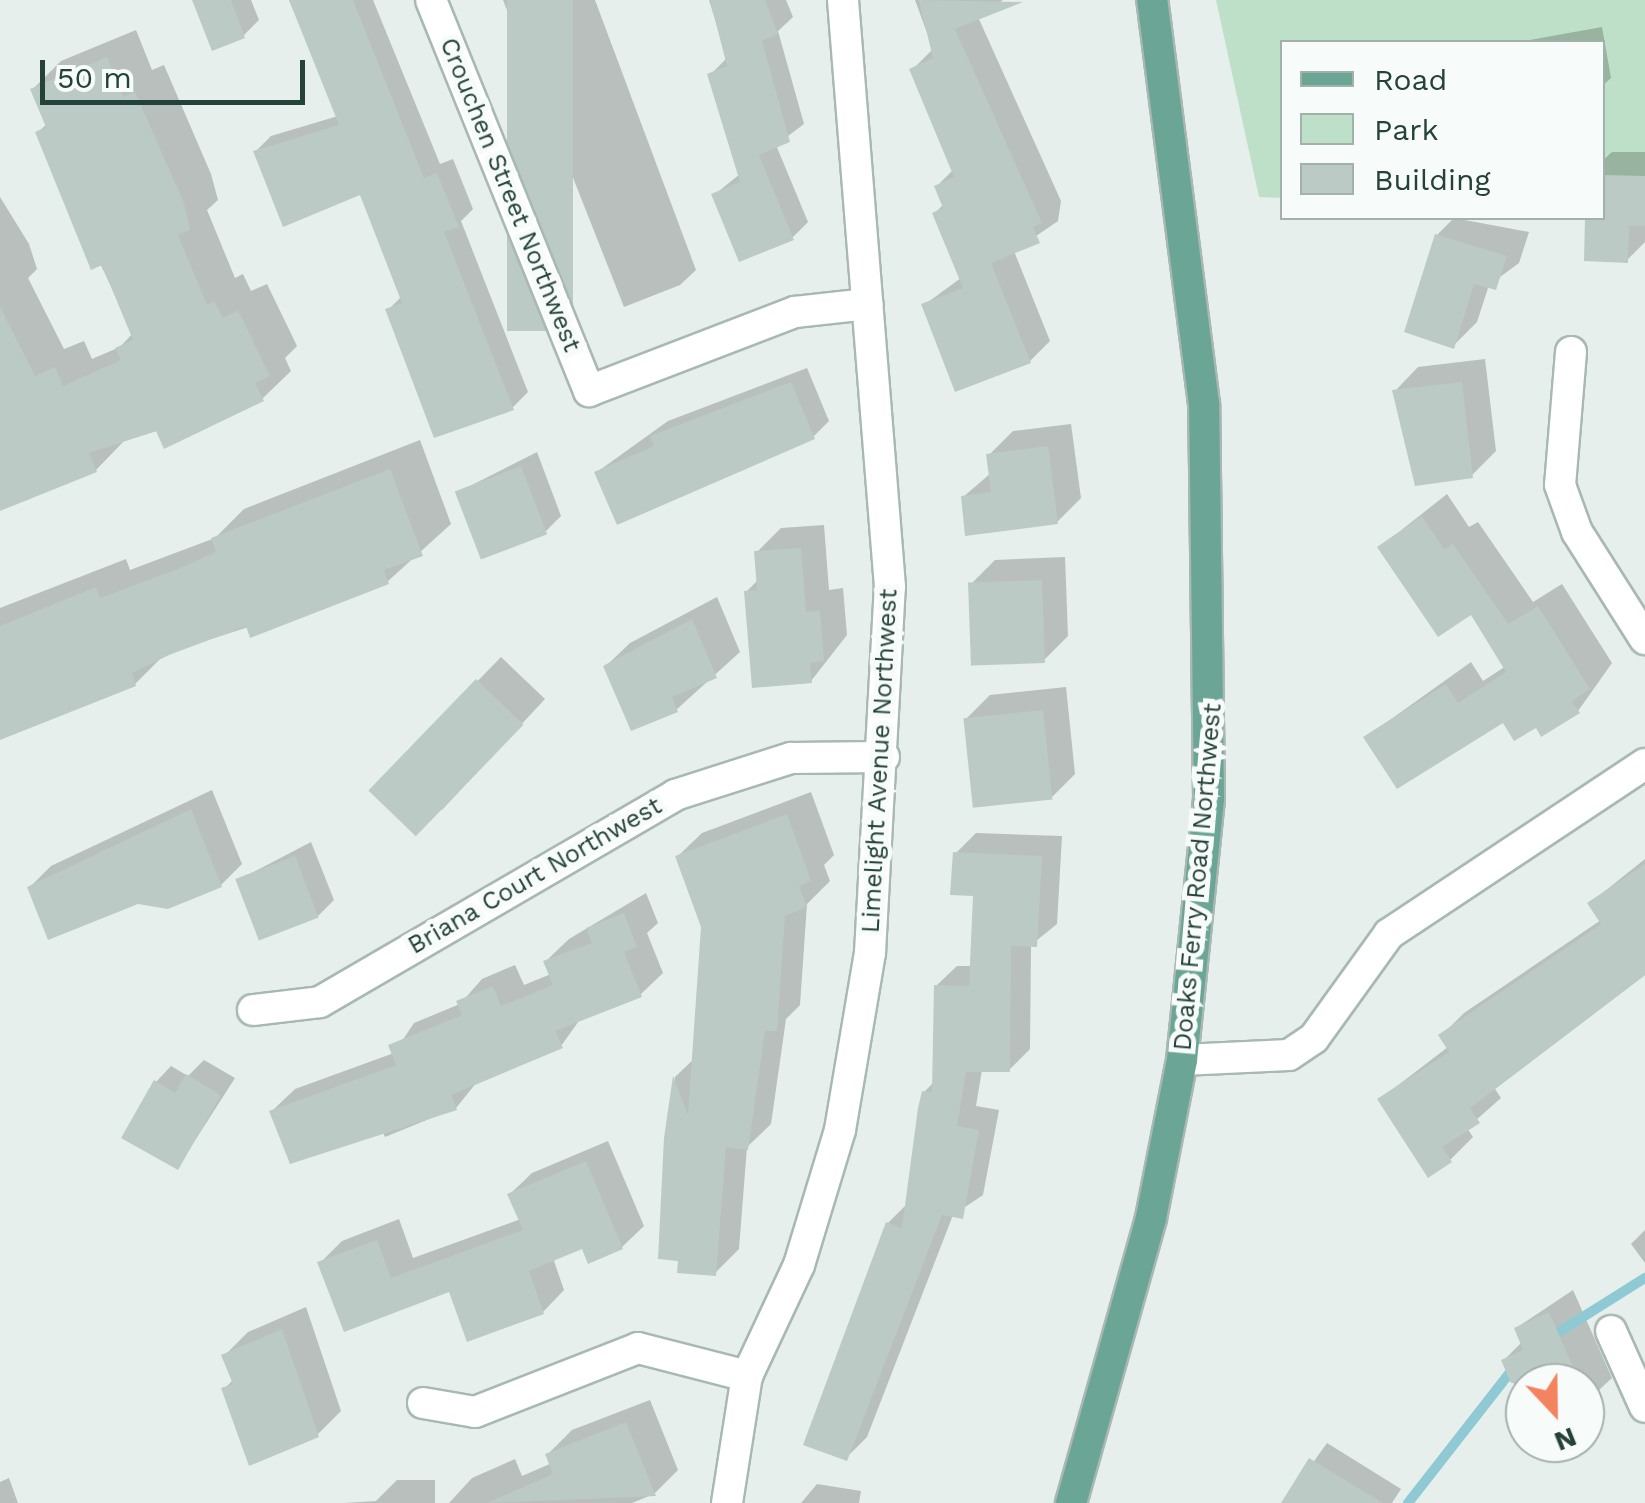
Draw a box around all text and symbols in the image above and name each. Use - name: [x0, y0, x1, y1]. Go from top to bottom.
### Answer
- street label: Crouchen Street Northwest: [433, 34, 587, 356]
- scale bar: [45, 40, 310, 102]
- legend: [1280, 40, 1605, 220]
- text: 50 m: [57, 60, 132, 95]
- text: Road: [1374, 62, 1447, 97]
- text: Park: [1374, 112, 1439, 147]
- text: Building: [1374, 162, 1491, 197]
- street label: Limelight Avenue Northwest: [856, 588, 904, 934]
- street label: Doaks Ferry Road Northwest: [1168, 702, 1228, 1052]
- street label: Briana Court Northwest: [403, 791, 667, 961]
- north arrow: [1505, 1363, 1605, 1463]
- text: N: [1550, 1420, 1581, 1459]

